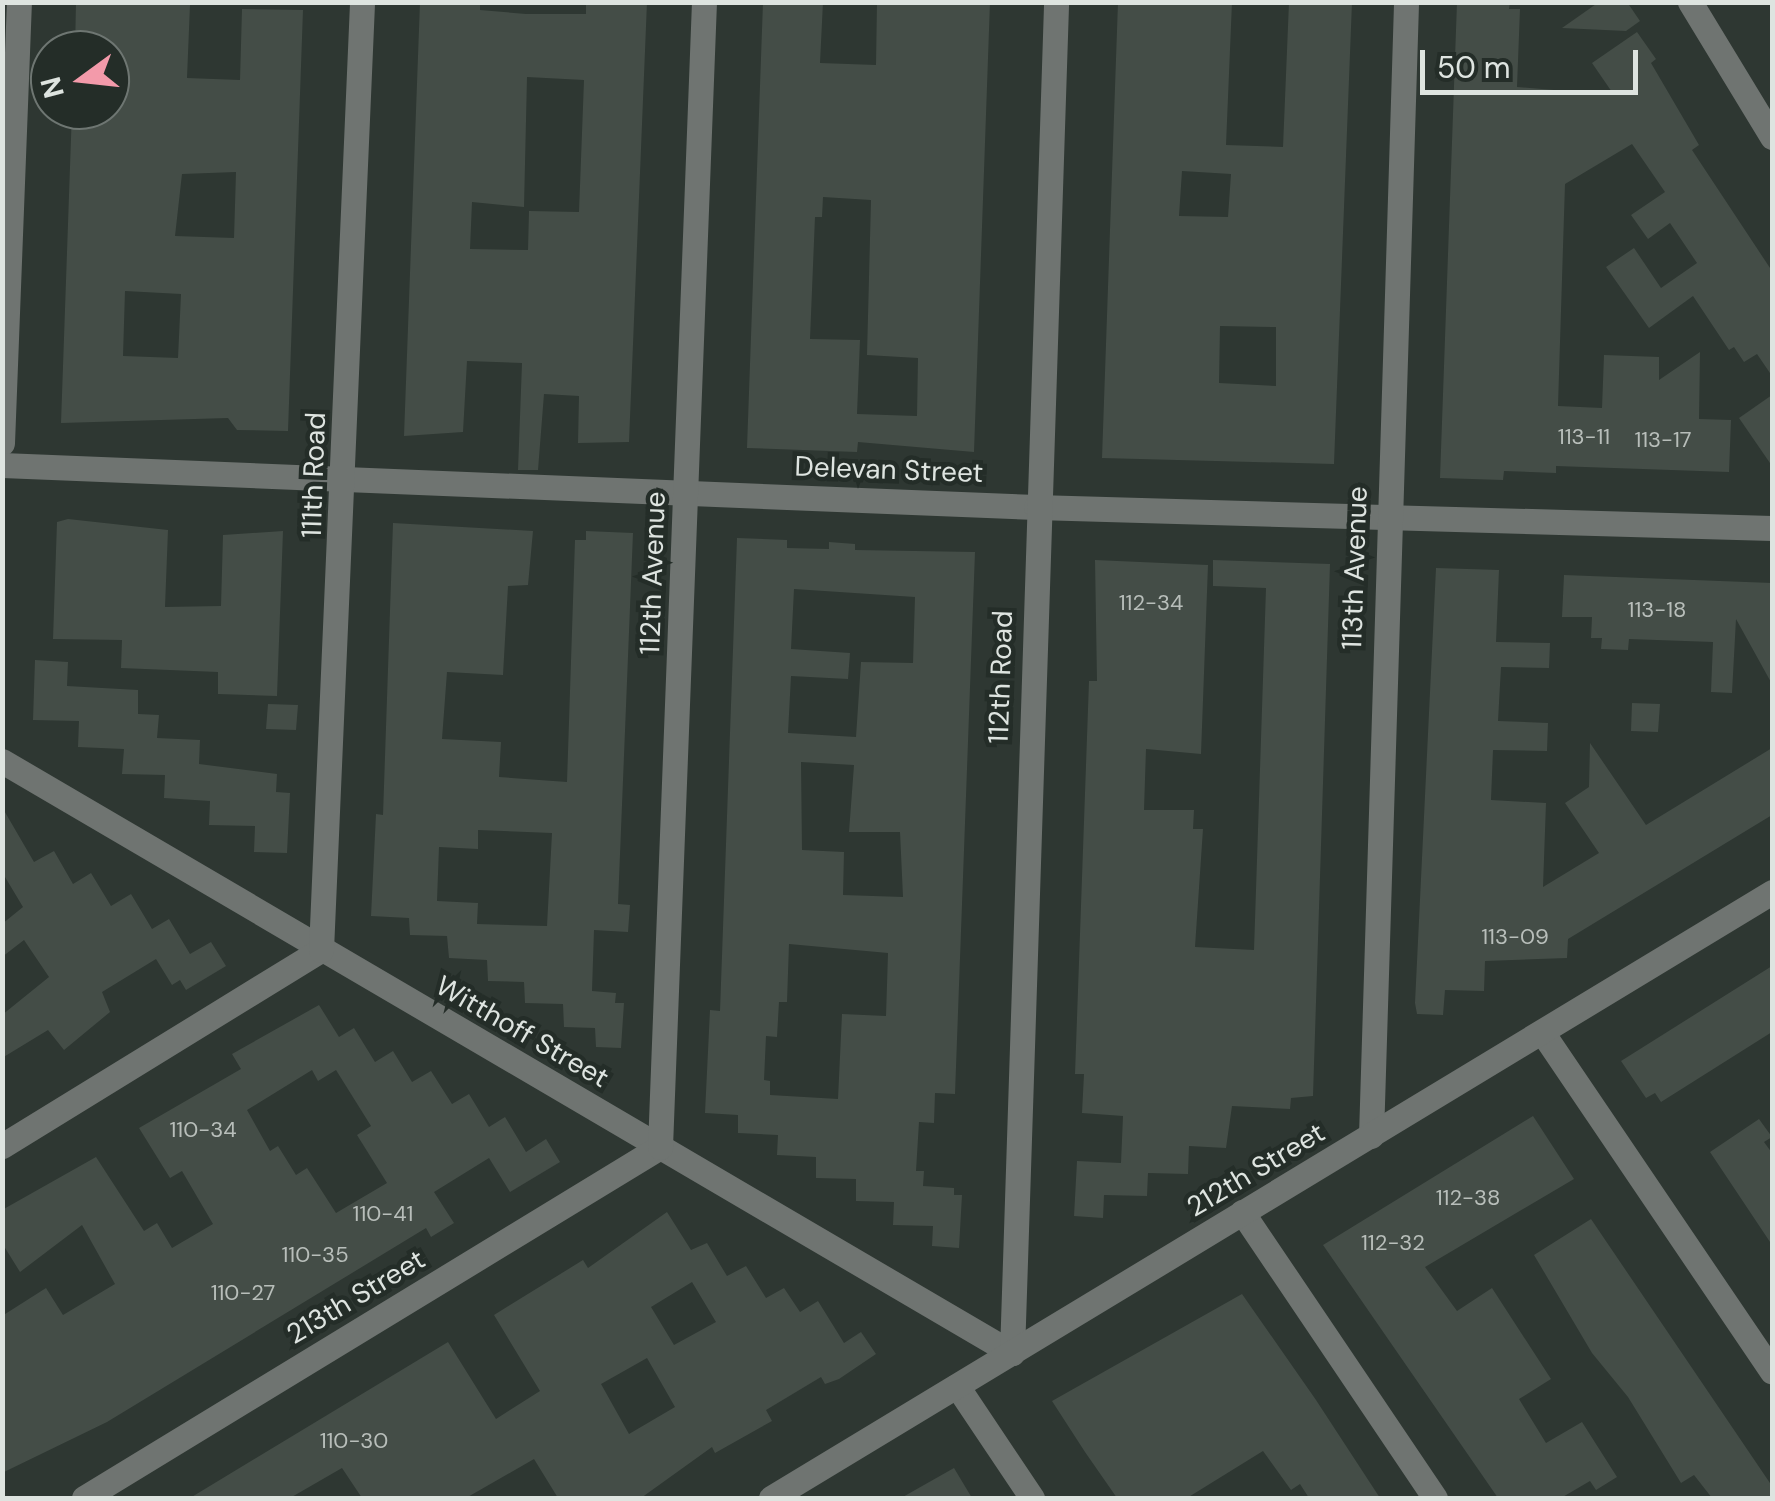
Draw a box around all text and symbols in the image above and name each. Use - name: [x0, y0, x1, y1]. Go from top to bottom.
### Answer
- north arrow: [30, 30, 130, 130]
- scale bar: [1425, 30, 1642, 92]
- text: 50 m: [1437, 48, 1511, 87]
- text: N: [32, 73, 73, 102]
- street label: 111th Road: [295, 411, 333, 539]
- house number: 113-11: [1558, 424, 1610, 450]
- house number: 113-17: [1634, 427, 1692, 453]
- street label: Delevan Street: [794, 450, 984, 490]
- street label: 113th Avenue: [1335, 486, 1375, 650]
- street label: 112th Avenue: [633, 491, 673, 655]
- house number: 112-34: [1119, 590, 1183, 616]
- house number: 113-18: [1628, 597, 1686, 623]
- street label: 112th Road: [982, 610, 1020, 744]
- house number: 113-09: [1481, 924, 1549, 950]
- street label: Witthoff Street: [429, 969, 615, 1095]
- street label: 212th Street: [1181, 1116, 1331, 1224]
- house number: 110-34: [169, 1117, 237, 1143]
- house number: 112-38: [1436, 1185, 1500, 1211]
- house number: 110-41: [353, 1201, 413, 1227]
- house number: 112-32: [1361, 1230, 1425, 1256]
- house number: 110-35: [281, 1242, 349, 1268]
- street label: 213th Street: [281, 1243, 431, 1351]
- house number: 110-27: [211, 1280, 275, 1306]
- house number: 110-30: [320, 1428, 388, 1454]

